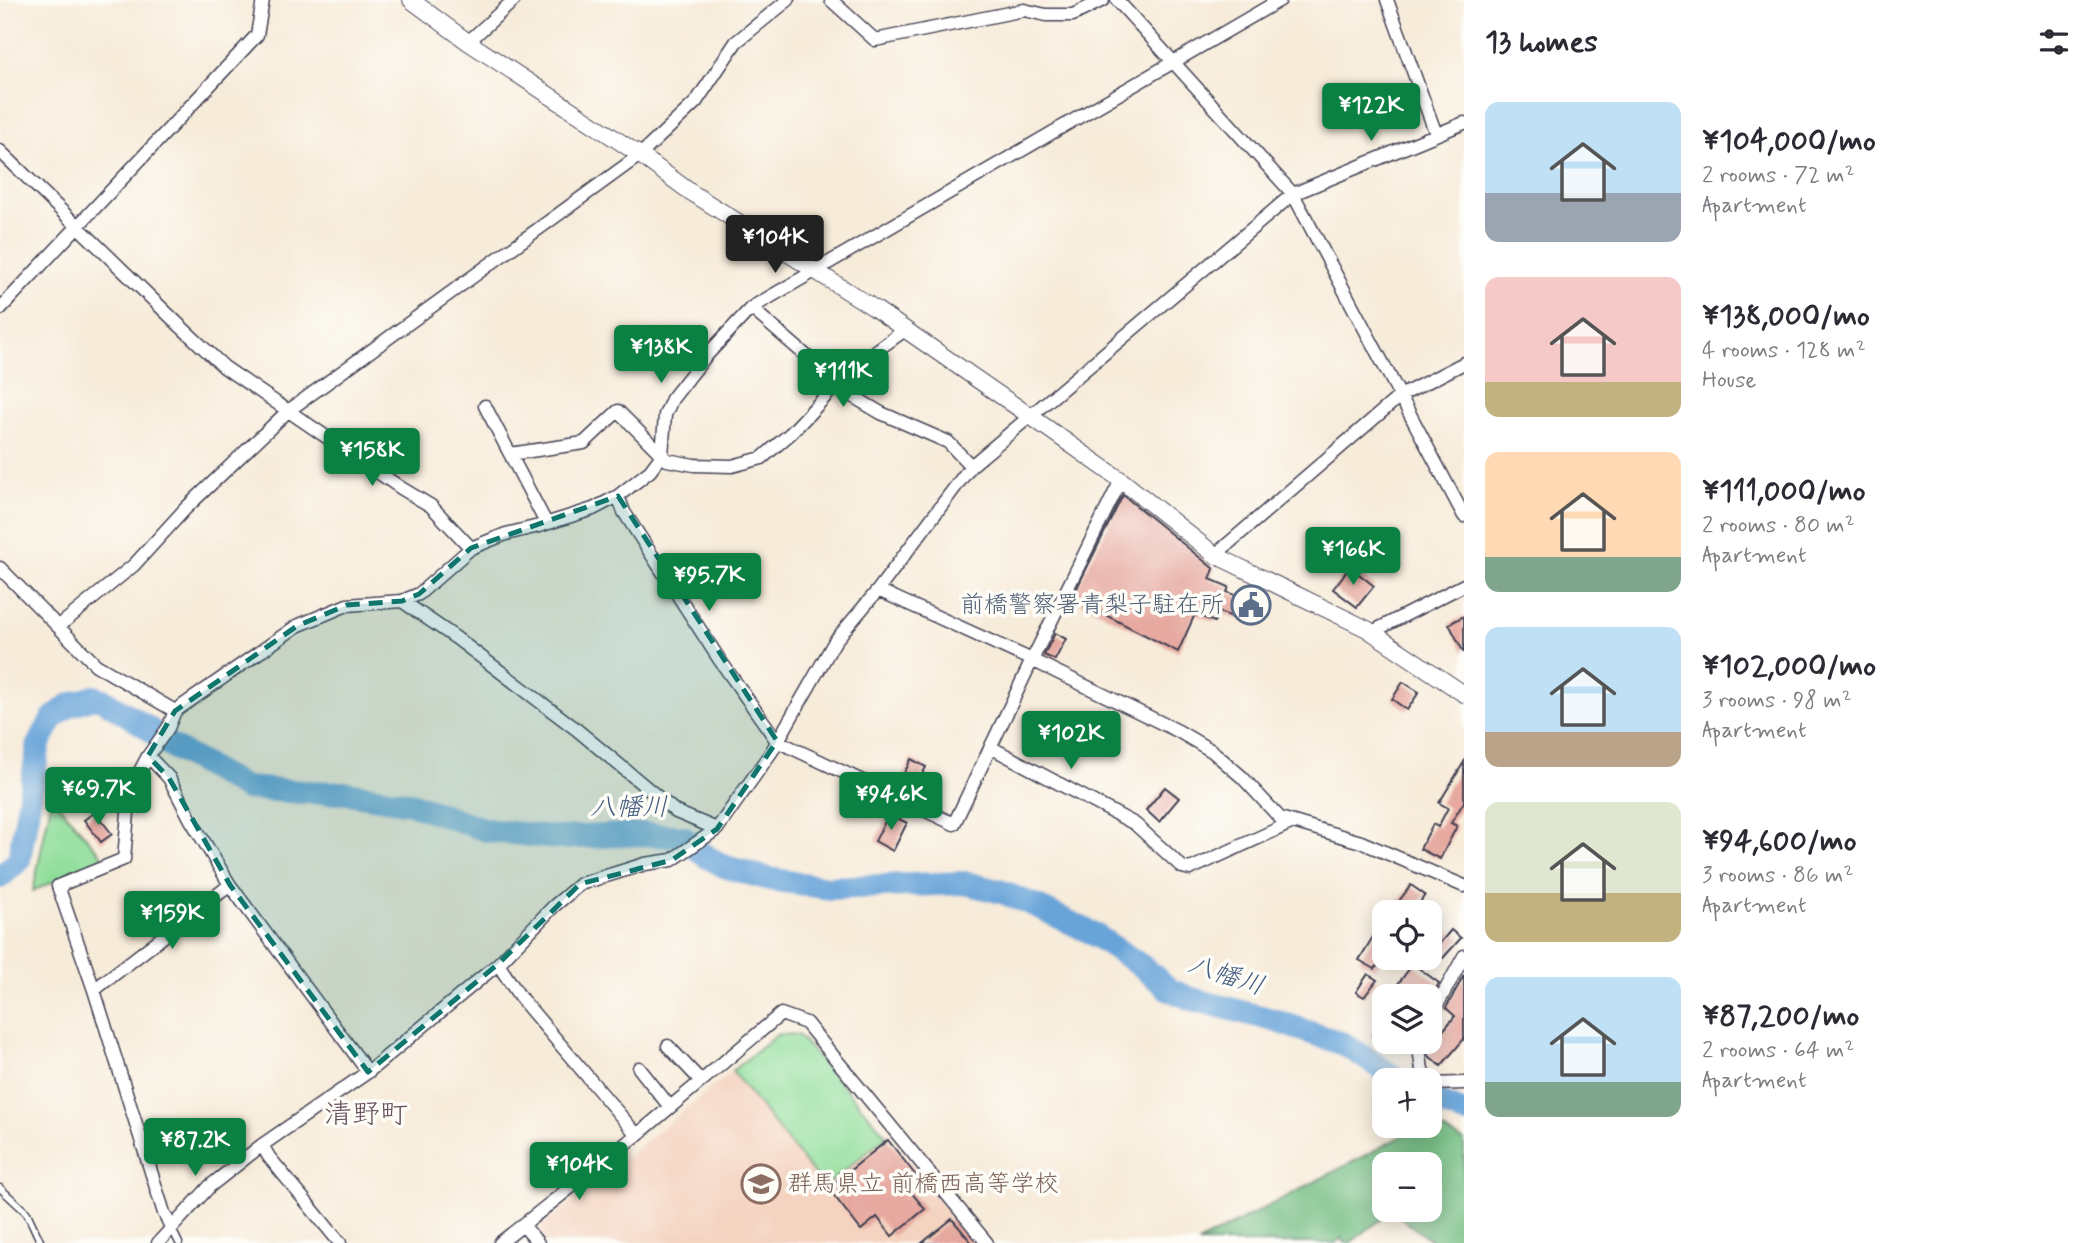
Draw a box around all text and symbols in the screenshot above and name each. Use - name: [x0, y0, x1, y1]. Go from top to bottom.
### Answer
- text: 13 homes: [1485, 23, 1598, 62]
- icon: filters: [2035, 23, 2073, 61]
- pin: ¥122K: [1322, 83, 1420, 143]
- text: ¥122K: [1338, 91, 1404, 121]
- text: ¥104,000/mo: [1702, 122, 1876, 161]
- icon: home: [1541, 130, 1625, 214]
- text: 2 rooms · 72 m²: [1702, 161, 1855, 191]
- text: Apartment: [1702, 191, 1807, 221]
- pin: ¥104K: [726, 216, 824, 275]
- text: ¥104K: [742, 223, 808, 253]
- text: ¥138,000/mo: [1702, 297, 1870, 336]
- icon: home: [1541, 305, 1625, 389]
- pin: ¥138K: [612, 326, 710, 385]
- text: ¥138K: [630, 333, 692, 363]
- text: 4 rooms · 128 m²: [1702, 336, 1866, 366]
- pin: ¥111K: [794, 350, 892, 409]
- text: ¥111K: [814, 357, 872, 387]
- text: House: [1702, 366, 1756, 396]
- pin: ¥158K: [323, 428, 421, 488]
- text: ¥158K: [340, 436, 404, 466]
- text: ¥111,000/mo: [1702, 472, 1866, 511]
- icon: home: [1541, 480, 1625, 564]
- text: 2 rooms · 80 m²: [1702, 511, 1855, 541]
- pin: ¥166K: [1304, 528, 1402, 587]
- text: ¥166K: [1321, 535, 1385, 565]
- text: Apartment: [1702, 541, 1807, 571]
- pin: ¥95.7K: [652, 554, 766, 613]
- text: ¥95.7K: [673, 561, 745, 591]
- public building icon: 前橋警察署青梨子駐在所: [1230, 584, 1272, 626]
- place label: 前橋警察署青梨子駐在所: [960, 590, 1224, 621]
- text: ¥102,000/mo: [1702, 647, 1876, 686]
- icon: home: [1541, 655, 1625, 739]
- text: 3 rooms · 98 m²: [1702, 686, 1852, 716]
- pin: ¥102K: [1022, 712, 1120, 771]
- text: Apartment: [1702, 716, 1807, 746]
- text: ¥102K: [1038, 719, 1104, 749]
- pin: ¥69.7K: [41, 768, 155, 827]
- pin: ¥94.6K: [834, 772, 948, 832]
- text: ¥69.7K: [61, 775, 135, 805]
- text: ¥94.6K: [855, 780, 927, 810]
- water label: 八幡川: [590, 791, 668, 825]
- text: ¥94,600/mo: [1702, 822, 1857, 861]
- icon: home: [1541, 830, 1625, 914]
- text: 3 rooms · 86 m²: [1702, 861, 1853, 891]
- text: Apartment: [1702, 891, 1807, 921]
- pin: ¥159K: [123, 892, 221, 951]
- text: ¥159K: [140, 899, 204, 929]
- map controls: [1372, 900, 1442, 1222]
- button: locate: [1372, 900, 1442, 970]
- water label: 八幡川: [1184, 948, 1268, 1004]
- button: layers: [1372, 984, 1442, 1054]
- text: ¥87,200/mo: [1702, 997, 1859, 1036]
- icon: home: [1541, 1005, 1625, 1089]
- text: 2 rooms · 64 m²: [1702, 1036, 1854, 1066]
- text: Apartment: [1702, 1066, 1807, 1096]
- button: +: [1372, 1068, 1442, 1138]
- district label: 清野町: [324, 1097, 408, 1134]
- pin: ¥87.2K: [138, 1118, 252, 1178]
- text: ¥87.2K: [160, 1126, 230, 1156]
- pin: ¥104K: [530, 1142, 628, 1202]
- text: ¥104K: [546, 1150, 612, 1180]
- button: −: [1372, 1152, 1442, 1222]
- school or university icon: 群馬県立 前橋西高等学校: [740, 1163, 782, 1205]
- place label: 群馬県立 前橋西高等学校: [788, 1169, 1058, 1200]

